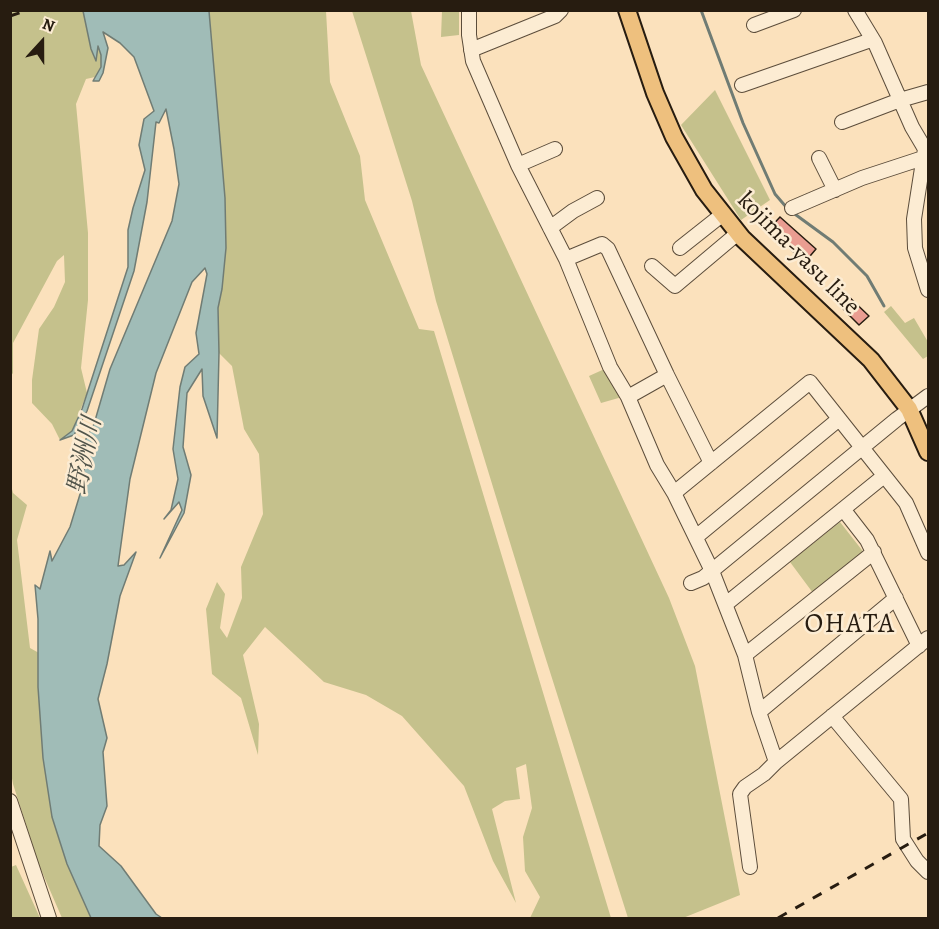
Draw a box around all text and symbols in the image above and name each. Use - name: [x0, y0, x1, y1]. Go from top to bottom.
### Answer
- north arrow: [12, 12, 72, 72]
- text: N: [39, 13, 58, 38]
- street label: kojima-yasu line: [731, 187, 865, 321]
- water label: 野洲川: [63, 415, 109, 497]
- district label: OHATA: [804, 609, 896, 641]

